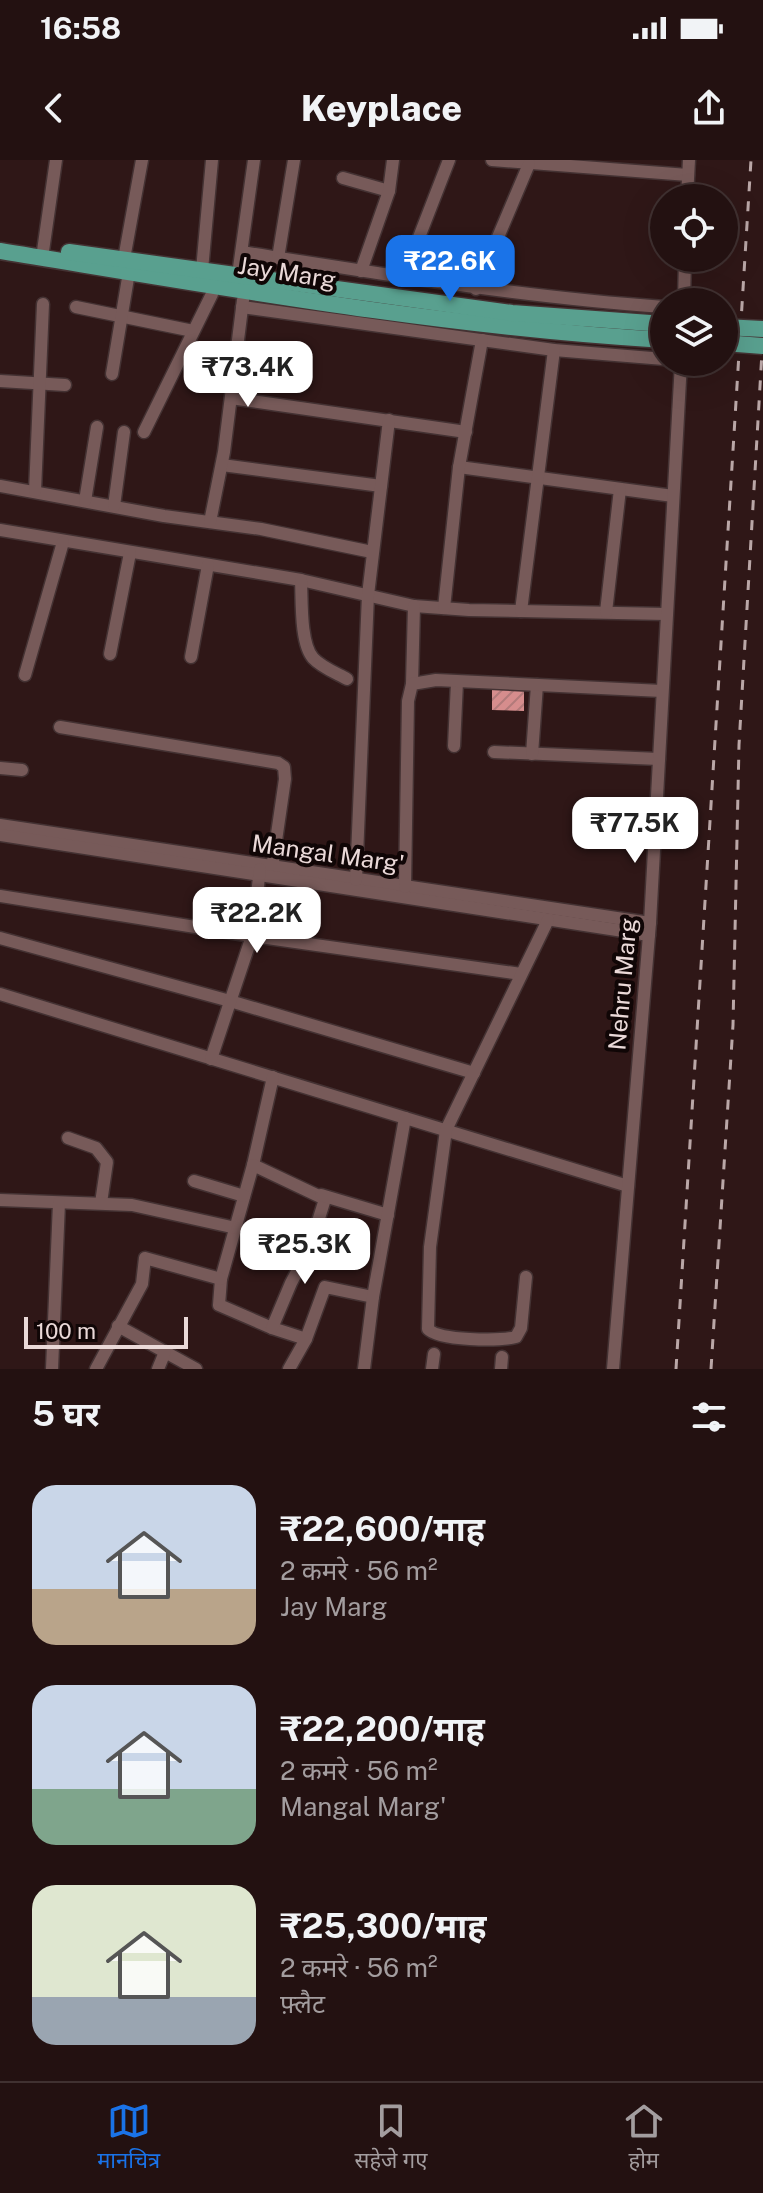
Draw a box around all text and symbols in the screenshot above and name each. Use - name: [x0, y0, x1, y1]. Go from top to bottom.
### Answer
- text: 16:58: [40, 10, 121, 46]
- icon: back: [32, 86, 76, 130]
- icon: share: [687, 86, 731, 130]
- text: Keyplace: [301, 87, 462, 129]
- map controls: [650, 184, 738, 376]
- button: locate: [650, 184, 738, 272]
- pin: ₹22.6K: [385, 235, 515, 303]
- text: ₹22.6K: [404, 245, 496, 276]
- street label: Jay Marg: [236, 250, 338, 294]
- button: layers: [650, 288, 738, 376]
- pin: ₹73.4K: [183, 341, 313, 409]
- text: ₹73.4K: [202, 351, 294, 382]
- pin: ₹77.5K: [570, 797, 700, 865]
- text: ₹77.5K: [590, 807, 680, 838]
- street label: Mangal Marg': [250, 828, 406, 878]
- pin: ₹22.2K: [192, 887, 322, 955]
- text: ₹22.2K: [211, 897, 303, 928]
- street label: Nehru Marg: [602, 917, 642, 1051]
- pin: ₹25.3K: [240, 1218, 370, 1286]
- text: ₹25.3K: [258, 1228, 352, 1259]
- scale bar: [24, 1313, 188, 1349]
- text: 100 m: [36, 1318, 96, 1344]
- text: 5 घर: [32, 1394, 100, 1434]
- icon: filters: [687, 1395, 731, 1439]
- text: ₹22,600/माह: [280, 1509, 485, 1549]
- icon: home: [96, 1517, 192, 1613]
- text: 2 कमरे · 56 m²: [280, 1555, 438, 1586]
- text: Jay Marg: [280, 1591, 387, 1622]
- text: ₹22,200/माह: [280, 1709, 485, 1749]
- icon: home: [96, 1717, 192, 1813]
- text: 2 कमरे · 56 m²: [280, 1755, 438, 1786]
- text: Mangal Marg': [280, 1791, 446, 1822]
- text: ₹25,300/माह: [280, 1906, 486, 1946]
- icon: home: [96, 1917, 192, 2013]
- text: 2 कमरे · 56 m²: [280, 1952, 438, 1983]
- text: फ़्लैट: [280, 1988, 325, 2019]
- tab: मानचित्र: [97, 2099, 160, 2177]
- tab: सहेजे गए: [355, 2099, 427, 2177]
- tab: होम: [622, 2099, 666, 2177]

